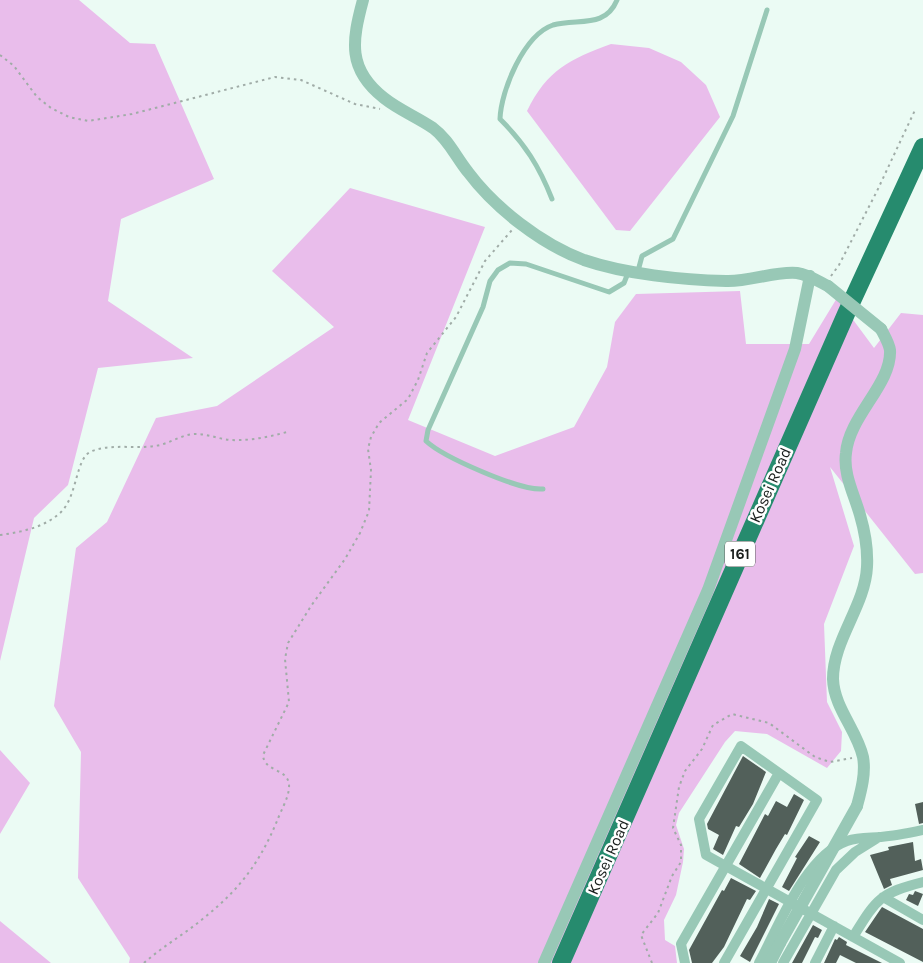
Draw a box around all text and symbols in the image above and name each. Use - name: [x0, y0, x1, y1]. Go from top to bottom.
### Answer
- street label: Kosei Road: [745, 444, 795, 526]
- road number: 161: [725, 542, 755, 566]
- street label: Kosei Road: [583, 816, 633, 898]

